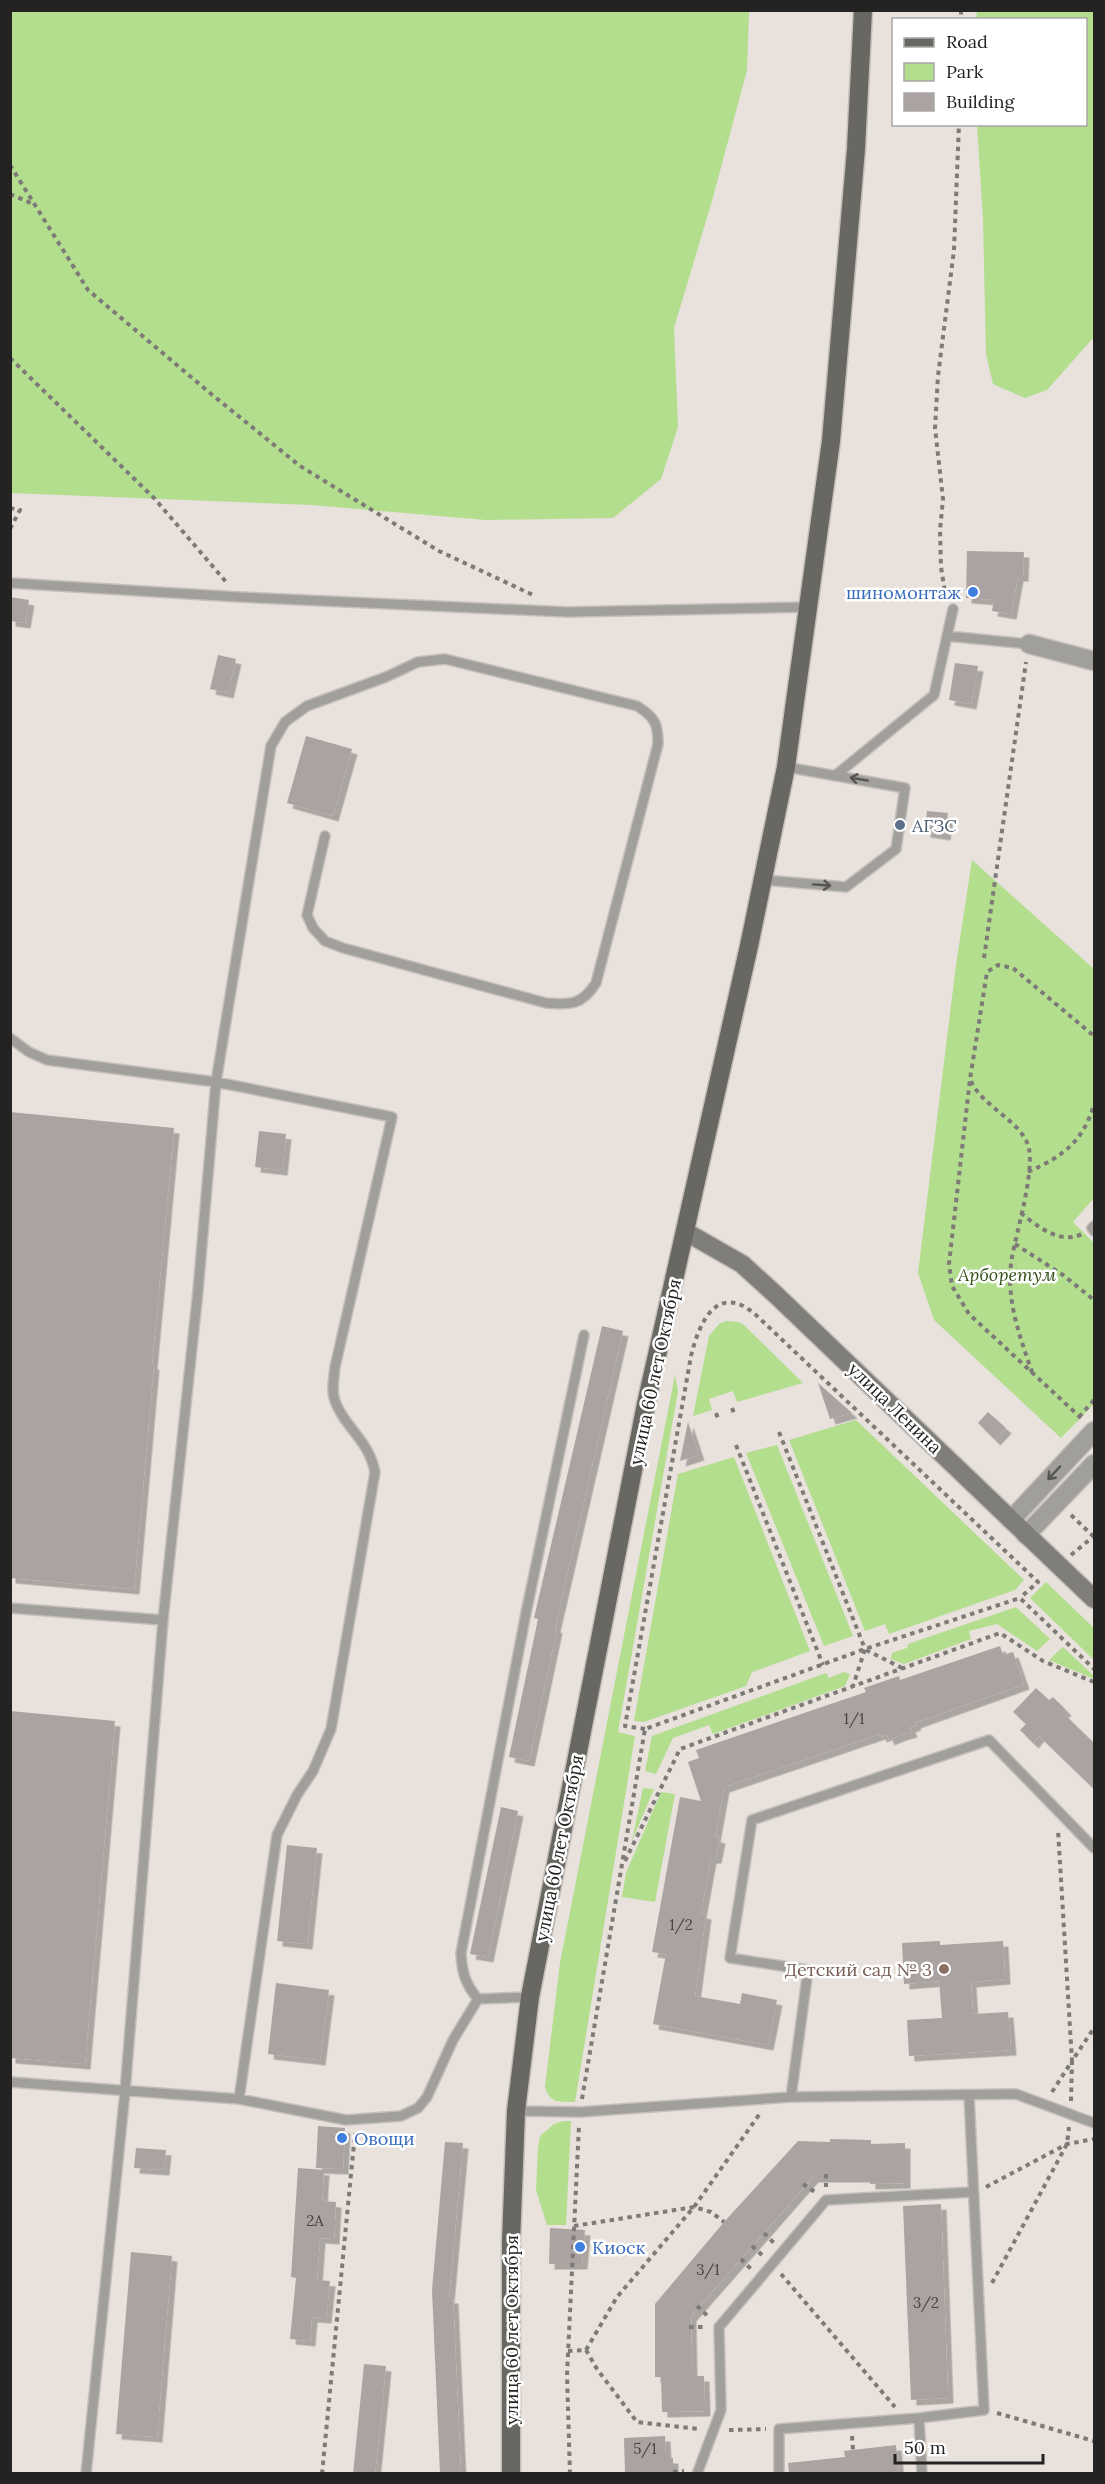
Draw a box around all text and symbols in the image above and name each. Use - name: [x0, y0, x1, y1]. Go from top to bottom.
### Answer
- legend: [892, 18, 1087, 126]
- text: Road: [946, 30, 988, 53]
- text: Park: [946, 60, 984, 83]
- text: Building: [946, 90, 1016, 113]
- place label: шиномонтаж: [846, 581, 961, 604]
- marker: шиномонтаж: [966, 585, 980, 599]
- one-way arrow: [850, 774, 870, 785]
- place label: АГЗС: [911, 814, 957, 837]
- marker: АГЗС: [893, 818, 907, 832]
- one-way arrow: [812, 880, 832, 891]
- park label: Арборетум: [957, 1263, 1056, 1286]
- street label: улица 60 лет Октября: [624, 1277, 686, 1467]
- street label: улица Ленина: [843, 1358, 947, 1458]
- one-way arrow: [1047, 1466, 1062, 1481]
- house number: 1/1: [843, 1709, 865, 1729]
- street label: улица 60 лет Октября: [530, 1753, 588, 1943]
- house number: 1/2: [669, 1915, 693, 1935]
- place label: Детский сад № 3: [785, 1958, 932, 1981]
- marker: Детский сад № 3: [937, 1962, 951, 1976]
- place label: Овощи: [354, 2127, 415, 2150]
- marker: Овощи: [335, 2131, 349, 2145]
- house number: 2А: [306, 2211, 324, 2230]
- street label: улица 60 лет Октября: [500, 2235, 523, 2425]
- place label: Киоск: [592, 2236, 646, 2259]
- marker: Киоск: [573, 2240, 587, 2254]
- house number: 3/1: [696, 2260, 720, 2280]
- house number: 3/2: [913, 2293, 939, 2313]
- scale bar: [895, 2427, 1044, 2465]
- text: 50 m: [904, 2436, 946, 2459]
- house number: 5/1: [633, 2439, 657, 2459]

